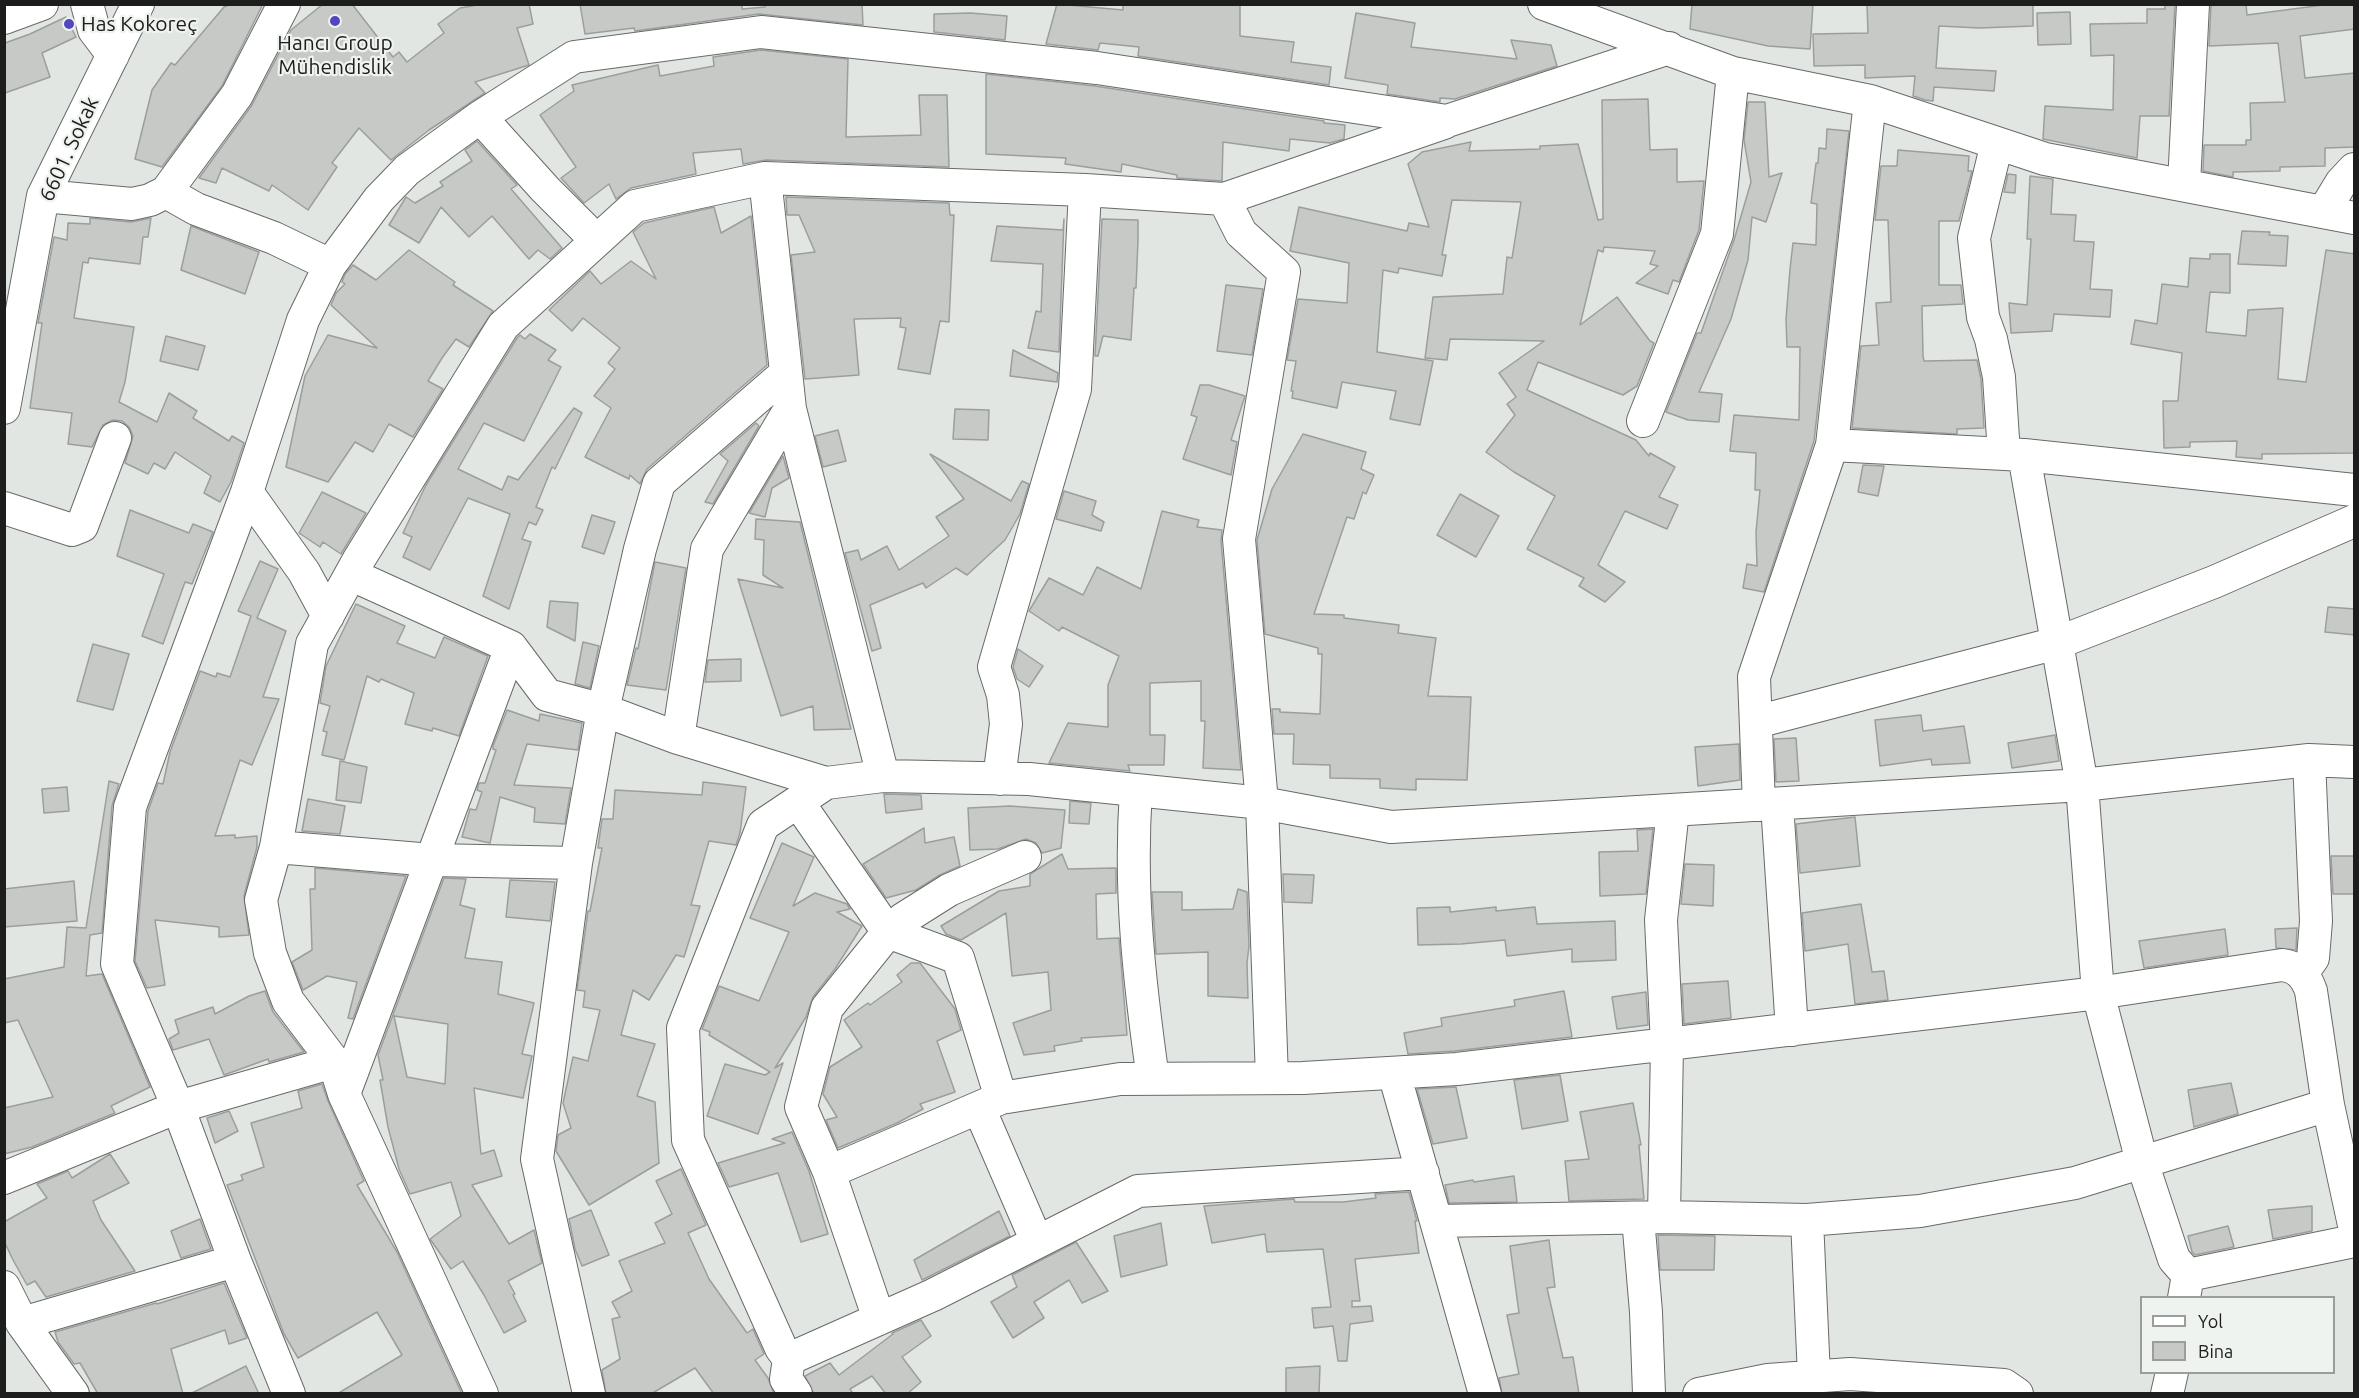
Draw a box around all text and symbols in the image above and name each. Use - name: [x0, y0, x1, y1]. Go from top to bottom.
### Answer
- place label: Has Kokoreç: [81, 11, 197, 37]
- marker: Hancı Group Mühendislik: [328, 14, 342, 28]
- marker: Has Kokoreç: [62, 17, 76, 31]
- place label: Hancı Group Mühendislik: [277, 30, 393, 80]
- street label: 6601. Sokak: [34, 93, 104, 205]
- legend: [2140, 1296, 2335, 1374]
- text: Yol: [2198, 1311, 2223, 1331]
- text: Bina: [2198, 1341, 2233, 1361]

